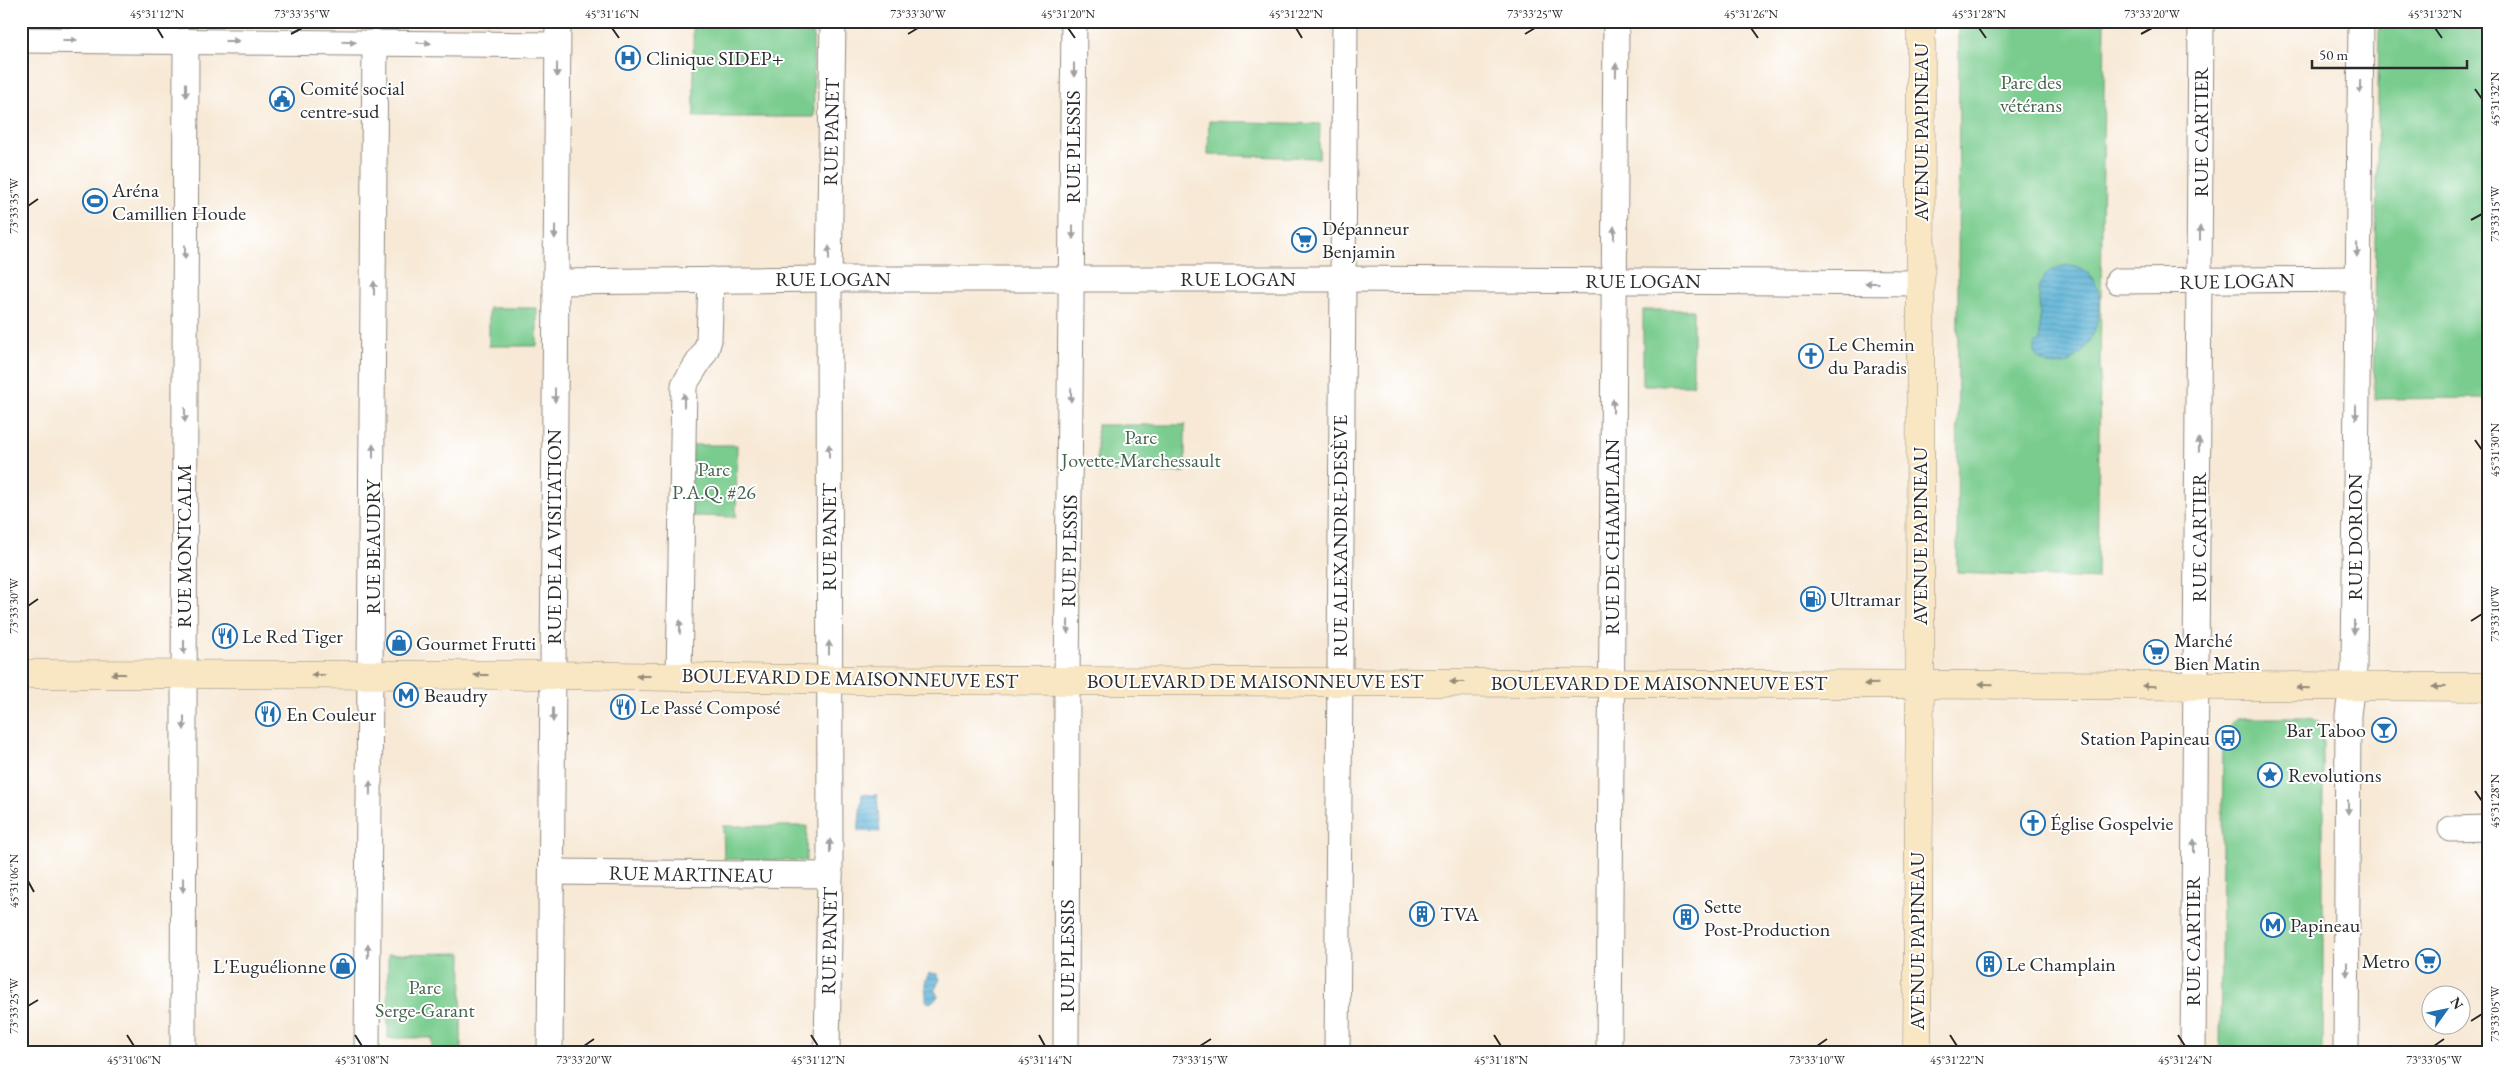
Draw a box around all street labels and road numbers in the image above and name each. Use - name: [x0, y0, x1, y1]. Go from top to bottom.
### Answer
- street label: AVENUE PAPINEAU: [1908, 43, 1934, 222]
- street label: RUE CARTIER: [2188, 66, 2214, 197]
- street label: RUE PANET: [817, 77, 845, 186]
- street label: RUE PLESSIS: [1060, 91, 1086, 204]
- street label: RUE LOGAN: [775, 266, 891, 292]
- street label: RUE LOGAN: [1180, 266, 1296, 292]
- street label: RUE LOGAN: [2179, 267, 2295, 295]
- street label: RUE LOGAN: [1585, 268, 1701, 294]
- street label: RUE ALEXANDRE-DESÈVE: [1327, 415, 1353, 657]
- street label: RUE DE LA VISITATION: [541, 429, 567, 645]
- street label: RUE DE CHAMPLAIN: [1599, 439, 1625, 635]
- street label: AVENUE PAPINEAU: [1907, 447, 1933, 626]
- street label: RUE MONTCALM: [171, 464, 197, 628]
- street label: RUE CARTIER: [2186, 471, 2212, 602]
- street label: RUE DORION: [2342, 473, 2368, 600]
- street label: RUE BEAUDRY: [360, 478, 386, 615]
- street label: RUE PANET: [816, 482, 842, 591]
- street label: RUE PLESSIS: [1055, 494, 1083, 608]
- street label: BOULEVARD DE MAISONNEUVE EST: [681, 662, 1019, 694]
- street label: BOULEVARD DE MAISONNEUVE EST: [1087, 668, 1424, 694]
- street label: BOULEVARD DE MAISONNEUVE EST: [1491, 670, 1828, 696]
- street label: AVENUE PAPINEAU: [1904, 852, 1930, 1031]
- street label: RUE MARTINEAU: [609, 860, 774, 888]
- street label: RUE CARTIER: [2180, 875, 2206, 1006]
- street label: RUE PANET: [815, 886, 843, 995]
- street label: RUE PLESSIS: [1054, 900, 1080, 1013]

